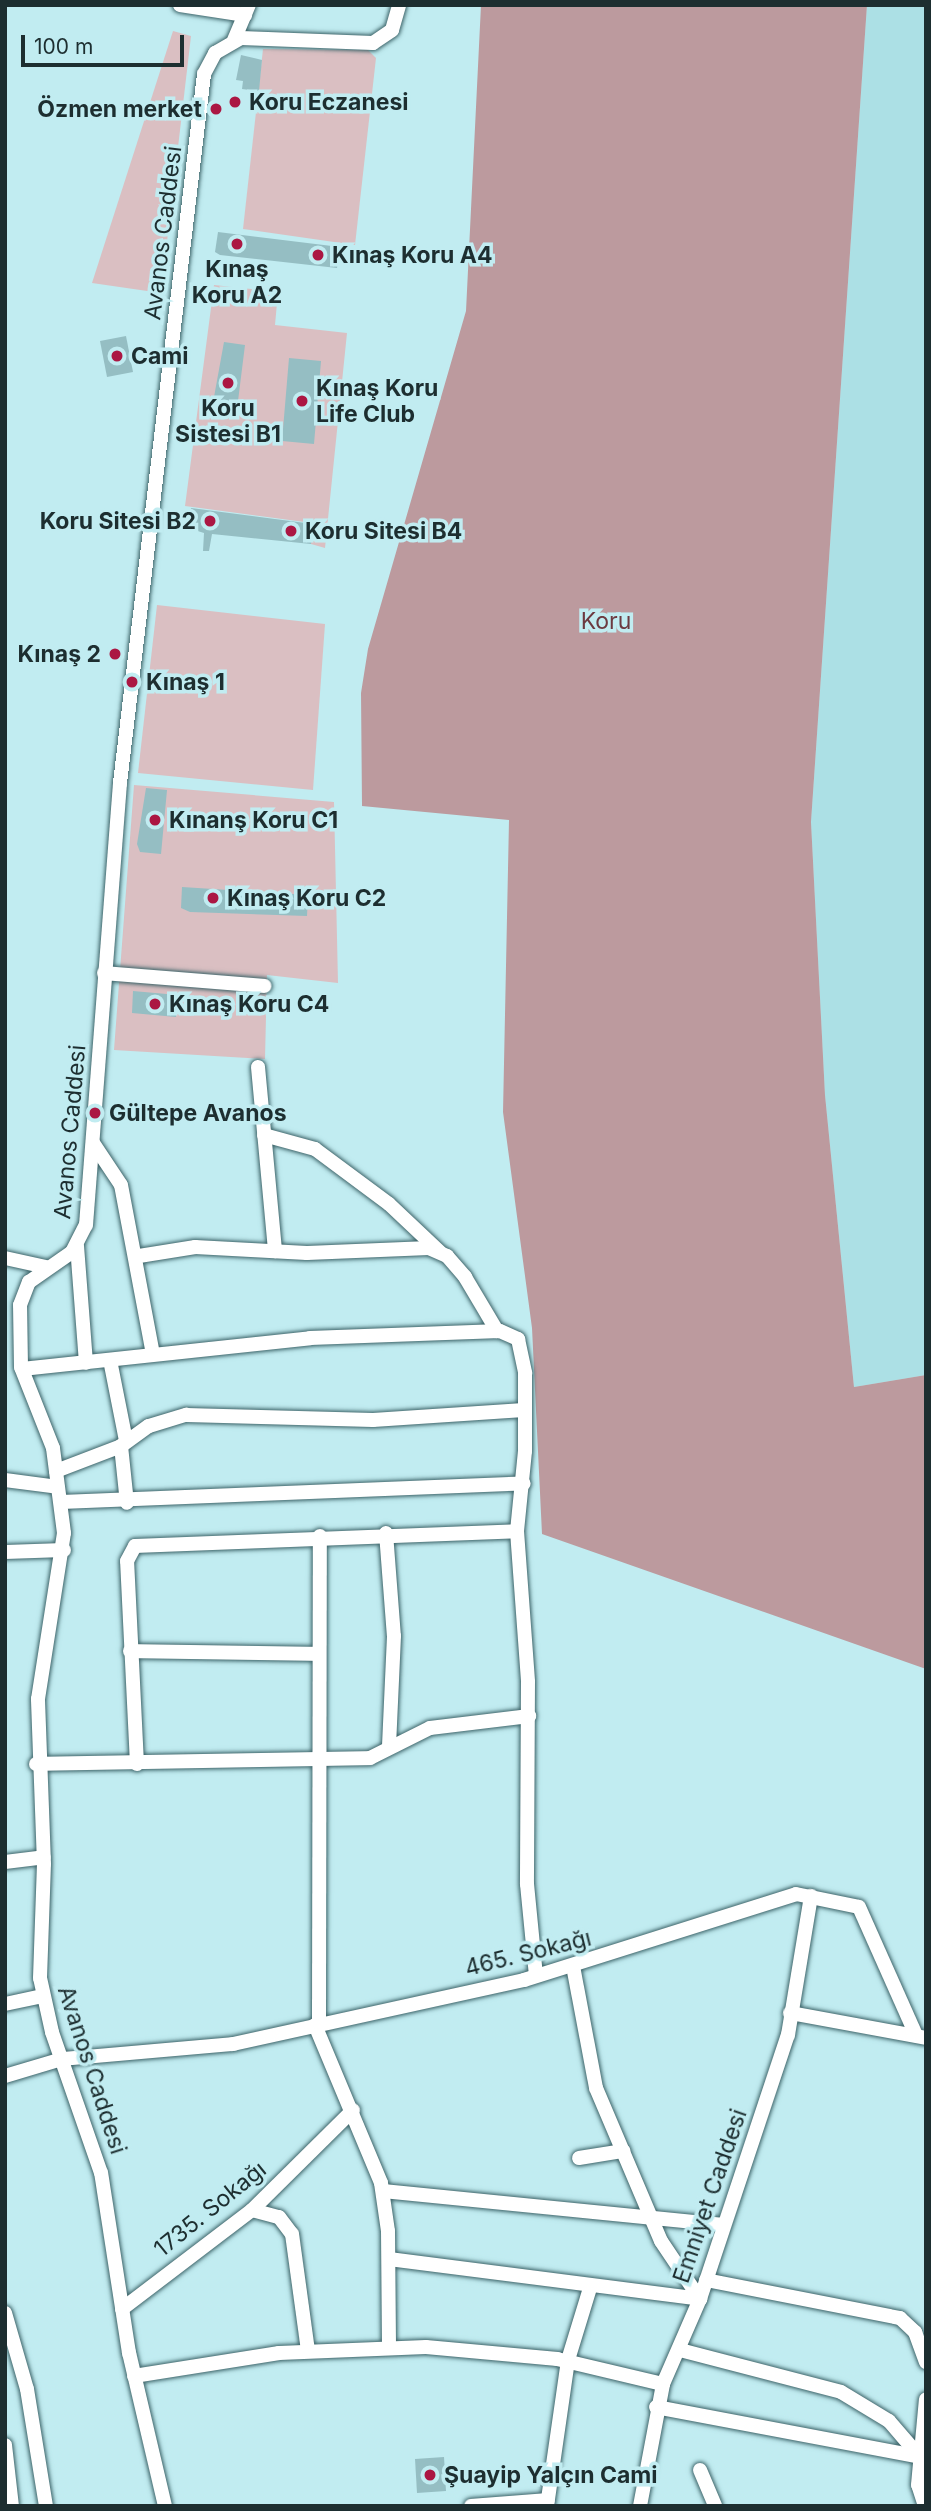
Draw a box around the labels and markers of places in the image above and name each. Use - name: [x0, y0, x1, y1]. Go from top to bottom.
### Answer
- place label: Koru Eczanesi: [249, 88, 409, 116]
- marker: Koru Eczanesi: [227, 94, 243, 110]
- place label: Özmen merket: [37, 95, 202, 123]
- marker: Özmen merket: [208, 101, 224, 117]
- marker: Kınaş Koru A2: [229, 236, 245, 252]
- place label: Kınaş Koru A4: [332, 241, 493, 269]
- marker: Kınaş Koru A4: [310, 247, 326, 263]
- place label: Kınaş Koru A2: [192, 255, 282, 309]
- place label: Cami: [131, 342, 189, 370]
- marker: Cami: [109, 348, 125, 364]
- place label: Kınaş Koru Life Club: [316, 374, 438, 428]
- marker: Koru Sistesi B1: [220, 375, 236, 391]
- marker: Kınaş Koru Life Club: [294, 393, 310, 409]
- place label: Koru Sistesi B1: [175, 394, 281, 448]
- place label: Koru Sitesi B2: [40, 507, 196, 535]
- marker: Koru Sitesi B2: [202, 513, 218, 529]
- place label: Koru Sitesi B4: [305, 517, 462, 545]
- marker: Koru Sitesi B4: [283, 523, 299, 539]
- place label: Kınaş 2: [18, 640, 101, 668]
- marker: Kınaş 2: [107, 646, 123, 662]
- place label: Kınaş 1: [146, 668, 225, 696]
- marker: Kınaş 1: [124, 674, 140, 690]
- place label: Kınanş Koru C1: [169, 806, 338, 834]
- marker: Kınanş Koru C1: [147, 812, 163, 828]
- place label: Kınaş Koru C2: [227, 884, 386, 912]
- marker: Kınaş Koru C2: [205, 890, 221, 906]
- place label: Kınaş Koru C4: [169, 990, 329, 1018]
- marker: Kınaş Koru C4: [147, 996, 163, 1012]
- place label: Gültepe Avanos: [109, 1099, 287, 1127]
- marker: Gültepe Avanos: [87, 1105, 103, 1121]
- place label: Şuayip Yalçın Cami: [444, 2461, 658, 2489]
- marker: Şuayip Yalçın Cami: [422, 2467, 438, 2483]

